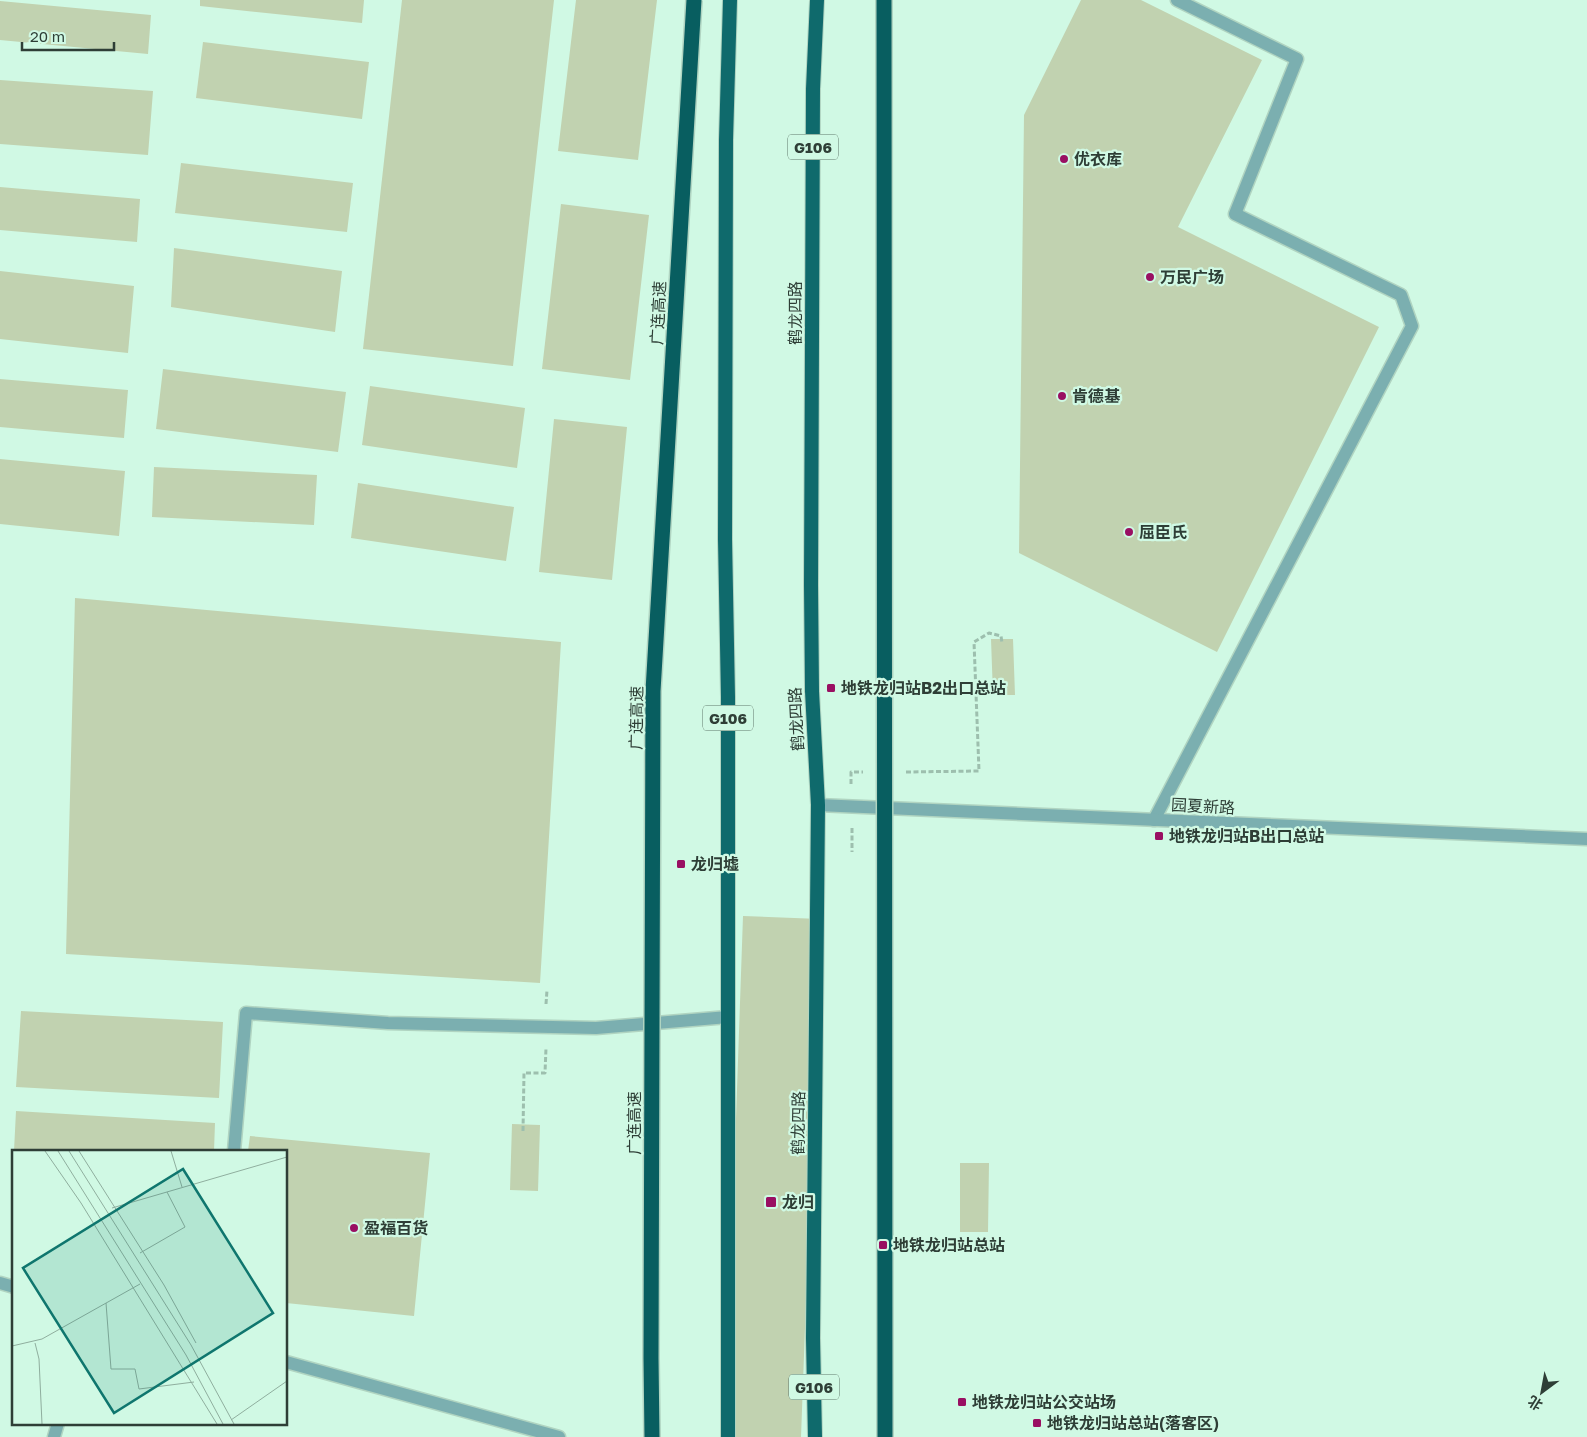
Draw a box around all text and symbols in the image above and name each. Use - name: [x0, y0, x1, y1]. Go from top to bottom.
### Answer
- scale bar: [22, 20, 115, 52]
- text: 20 m: [30, 27, 65, 45]
- road number: G106: [788, 134, 838, 160]
- place label: 优衣库: [1074, 149, 1122, 169]
- marker: 优衣库: [1058, 153, 1070, 165]
- place label: 万民广场: [1160, 267, 1224, 287]
- marker: 万民广场: [1144, 271, 1156, 283]
- street label: 广连高速: [646, 281, 670, 345]
- street label: 鹤龙四路: [785, 281, 805, 345]
- place label: 肯德基: [1072, 386, 1121, 406]
- marker: 肯德基: [1056, 390, 1068, 402]
- place label: 屈臣氏: [1139, 522, 1187, 542]
- marker: 屈臣氏: [1123, 526, 1135, 538]
- place label: 地铁龙归站B2出口总站: [841, 678, 1006, 698]
- marker: 地铁龙归站B2出口总站: [825, 682, 837, 694]
- street label: 广连高速: [625, 686, 647, 750]
- street label: 鹤龙四路: [784, 687, 808, 751]
- road number: G106: [703, 706, 753, 730]
- street label: 园夏新路: [1171, 794, 1235, 818]
- place label: 地铁龙归站B出口总站: [1169, 826, 1324, 846]
- marker: 地铁龙归站B出口总站: [1153, 830, 1165, 842]
- place label: 龙归墟: [691, 854, 739, 874]
- marker: 龙归墟: [675, 858, 687, 870]
- street label: 广连高速: [624, 1091, 644, 1155]
- street label: 鹤龙四路: [787, 1091, 809, 1155]
- inset map: [12, 1150, 288, 1424]
- place label: 龙归: [782, 1192, 814, 1212]
- marker: 龙归: [764, 1195, 778, 1209]
- place label: 盈福百货: [364, 1218, 428, 1238]
- marker: 盈福百货: [348, 1222, 360, 1234]
- place label: 地铁龙归站总站: [893, 1235, 1005, 1255]
- marker: 地铁龙归站总站: [877, 1239, 889, 1251]
- north arrow: [1517, 1367, 1567, 1417]
- road number: G106: [789, 1374, 839, 1400]
- place label: 地铁龙归站公交站场: [972, 1392, 1116, 1412]
- text: 北: [1524, 1393, 1545, 1414]
- marker: 地铁龙归站公交站场: [956, 1396, 968, 1408]
- place label: 地铁龙归站总站(落客区): [1047, 1413, 1219, 1433]
- marker: 地铁龙归站总站(落客区): [1031, 1417, 1043, 1429]

